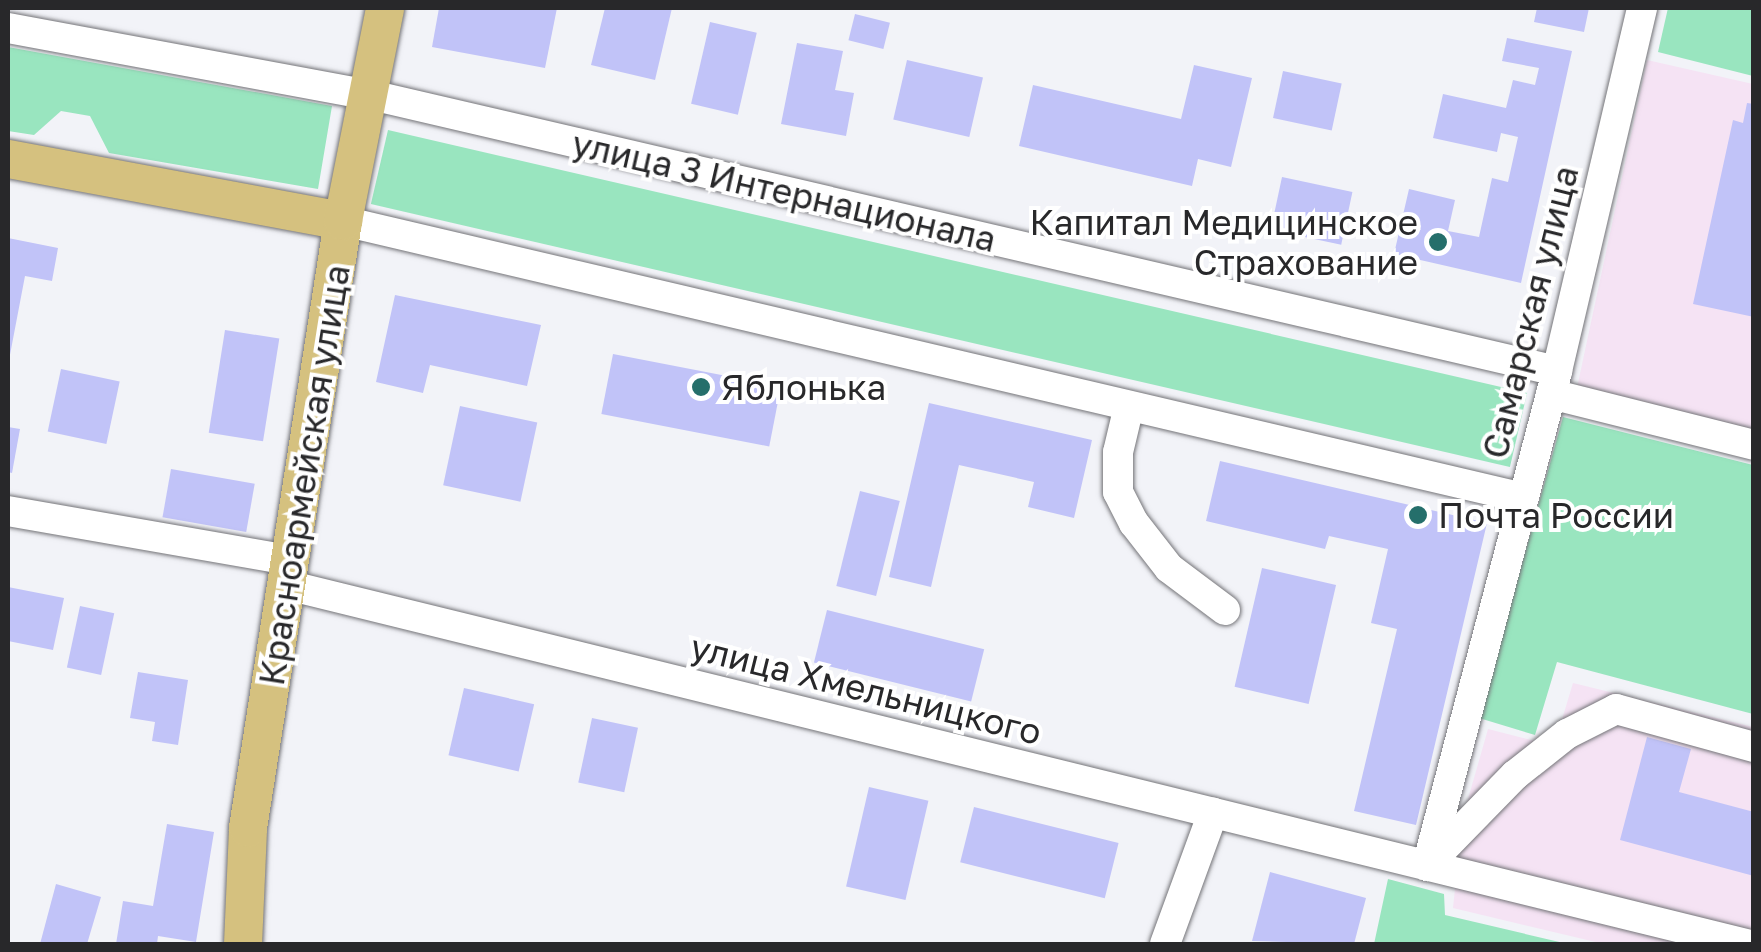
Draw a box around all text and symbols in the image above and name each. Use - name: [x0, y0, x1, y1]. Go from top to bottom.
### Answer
- street label: улица 3 Интернационала: [568, 122, 1000, 260]
- street label: Самарская улица: [1473, 161, 1587, 463]
- place label: Капитал Медицинское Страхование: [1030, 201, 1418, 283]
- marker: Капитал Медицинское Страхование: [1427, 231, 1449, 253]
- street label: Красноармейская улица: [250, 262, 358, 688]
- place label: Яблонька: [721, 366, 886, 408]
- marker: Яблонька: [690, 376, 712, 398]
- place label: Почта России: [1438, 494, 1674, 536]
- marker: Почта России: [1407, 504, 1429, 526]
- street label: улица Хмельницкого: [686, 625, 1046, 753]

